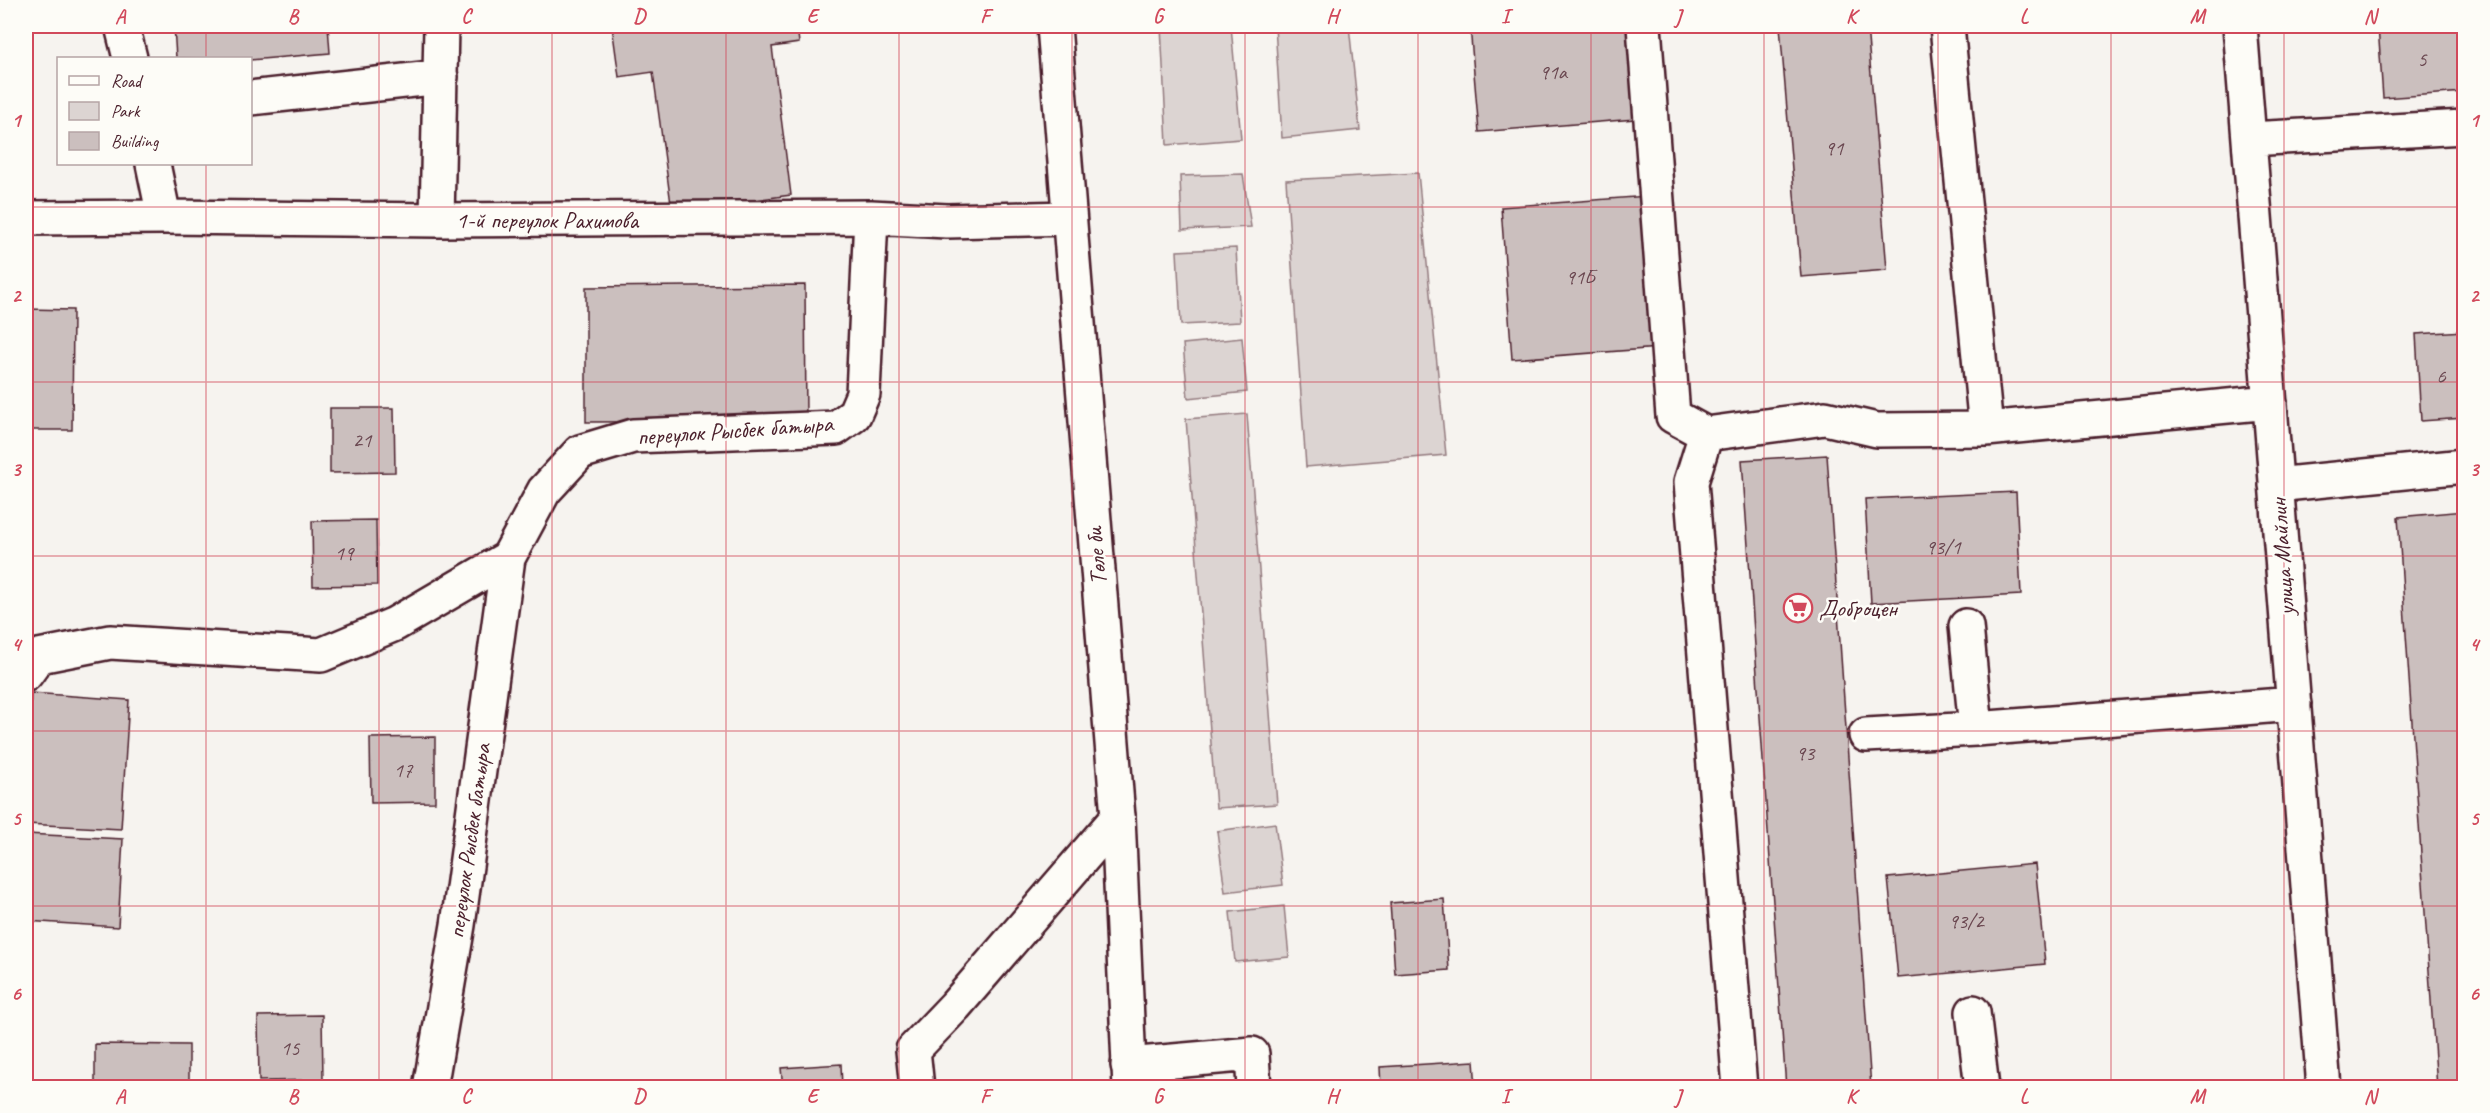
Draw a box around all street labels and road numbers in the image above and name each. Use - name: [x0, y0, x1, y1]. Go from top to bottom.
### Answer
- street label: 1-й переулок Рахимова: [456, 205, 640, 235]
- street label: переулок Рысбек батыра: [636, 408, 835, 452]
- street label: улица Майлин: [2263, 496, 2301, 619]
- street label: Төле би: [1078, 524, 1113, 586]
- street label: переулок Рысбек батыра: [440, 740, 498, 940]

